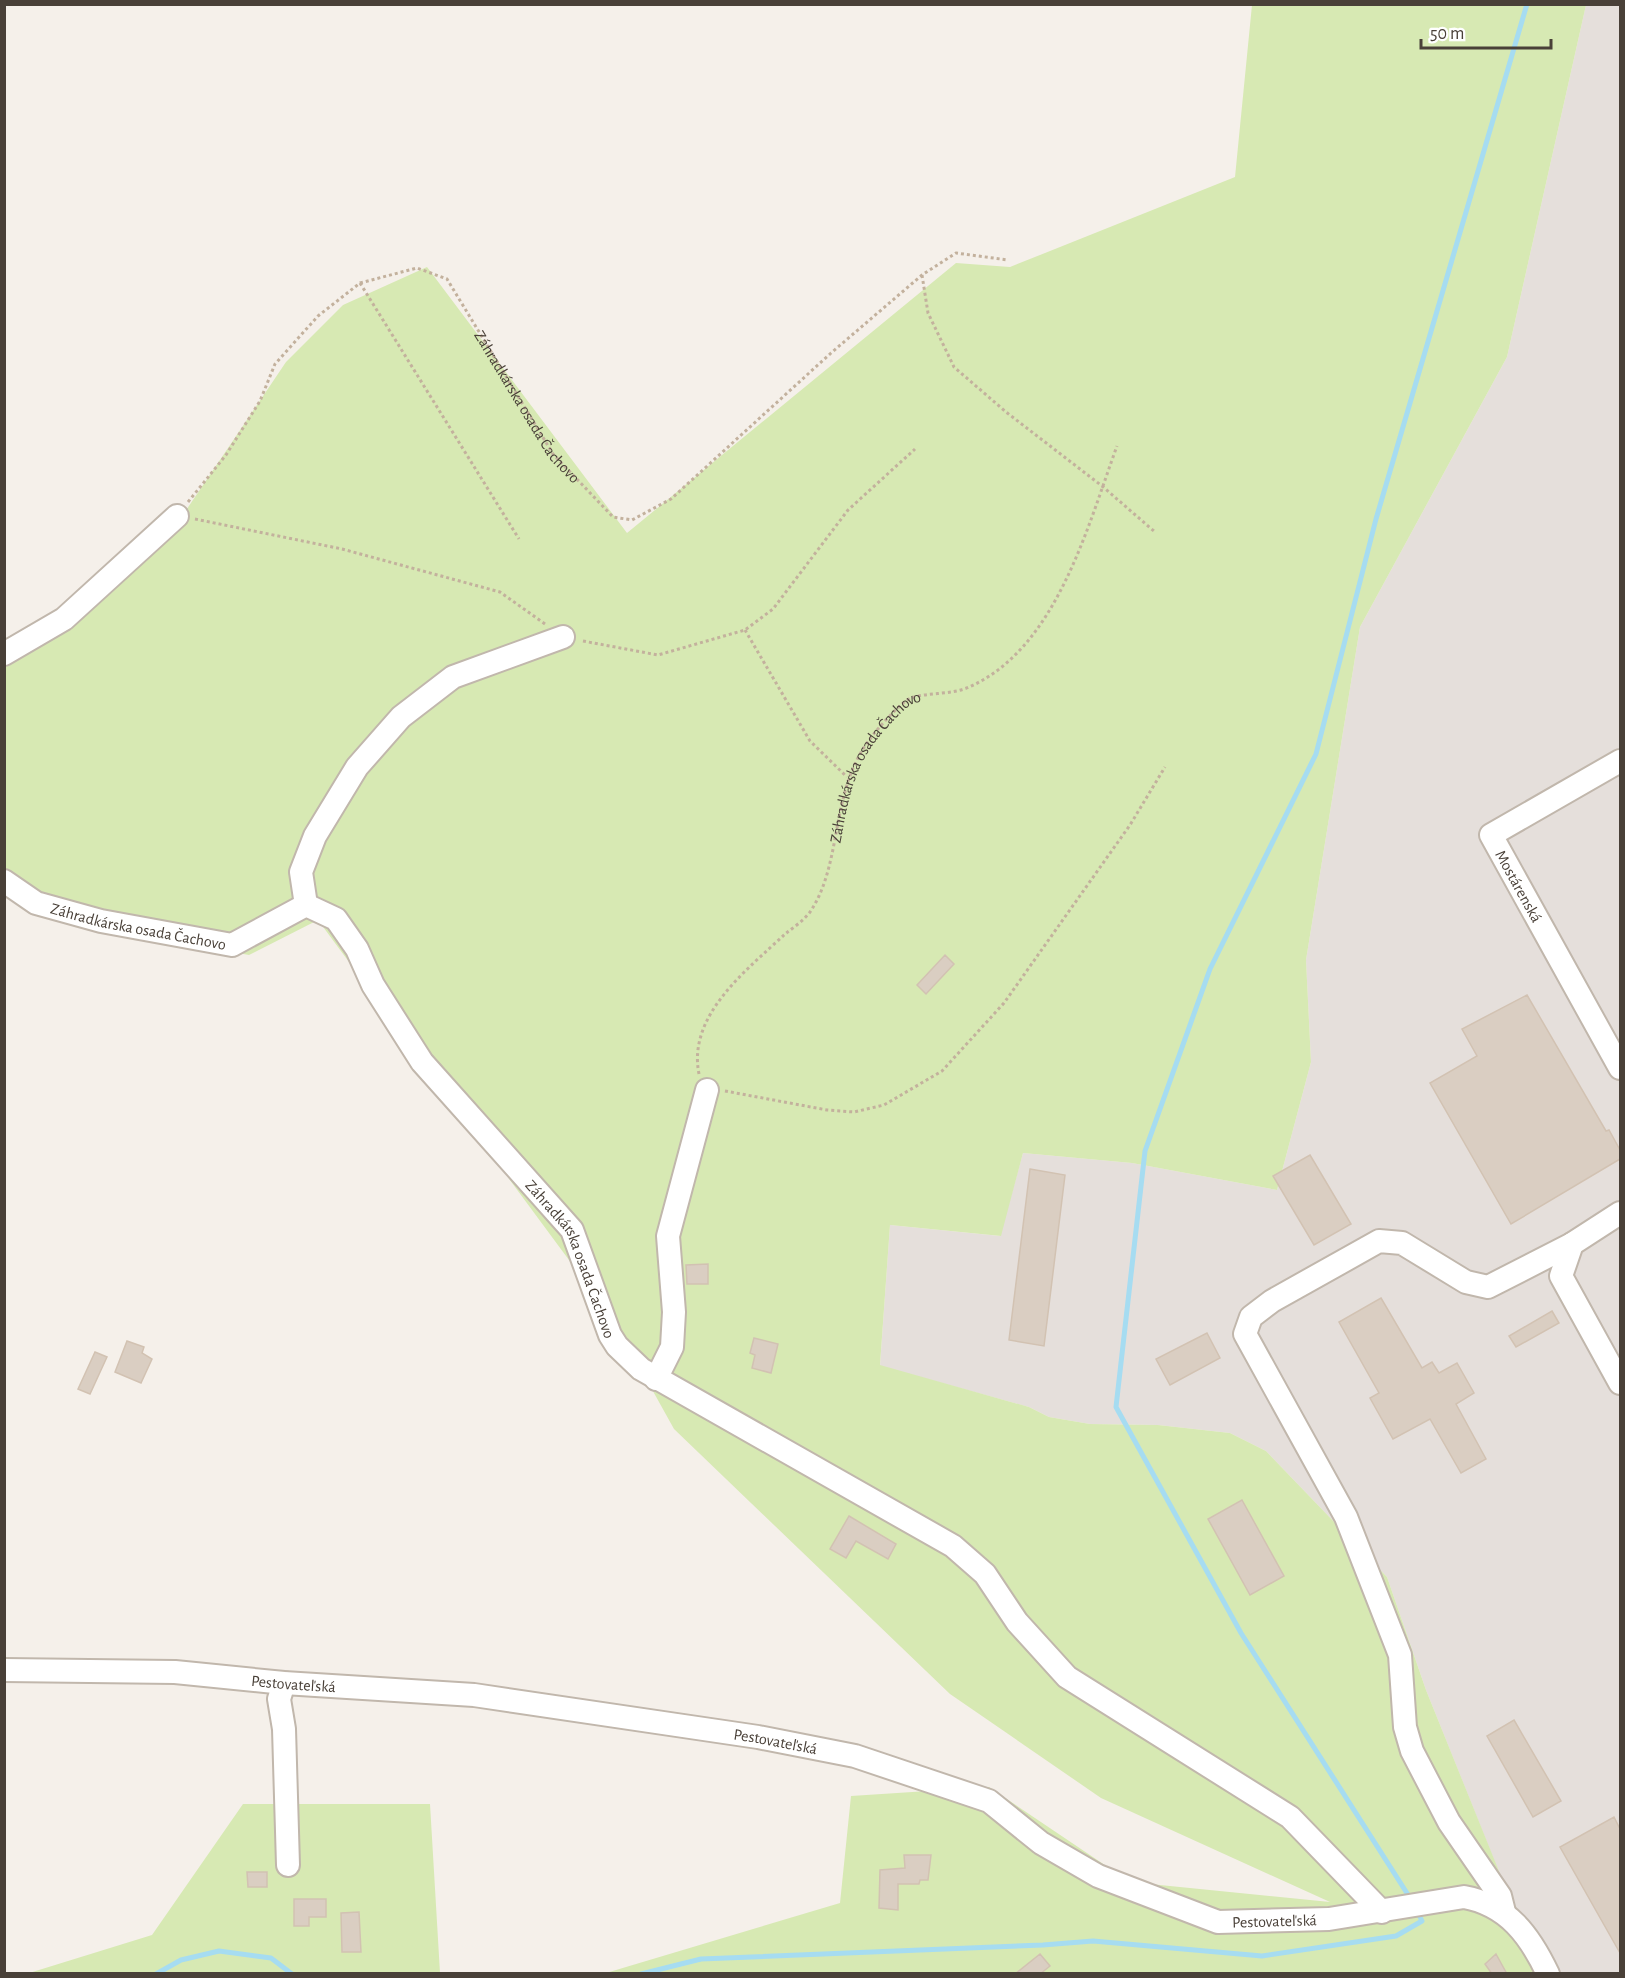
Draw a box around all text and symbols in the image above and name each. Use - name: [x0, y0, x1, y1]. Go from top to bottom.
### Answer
- scale bar: [1421, 12, 1552, 50]
- text: 50 m: [1430, 25, 1464, 43]
- street label: Záhradkárska osada Čachovo: [471, 328, 583, 486]
- street label: Záhradkárska osada Čachovo: [827, 689, 923, 844]
- street label: Mostárenská: [1492, 848, 1545, 925]
- street label: Záhradkárska osada Čachovo: [49, 900, 227, 953]
- street label: Záhradkárska osada Čachovo: [522, 1177, 618, 1341]
- street label: Pestovateľská: [250, 1673, 336, 1695]
- street label: Pestovateľská: [733, 1727, 819, 1757]
- street label: Pestovateľská: [1232, 1912, 1317, 1931]

